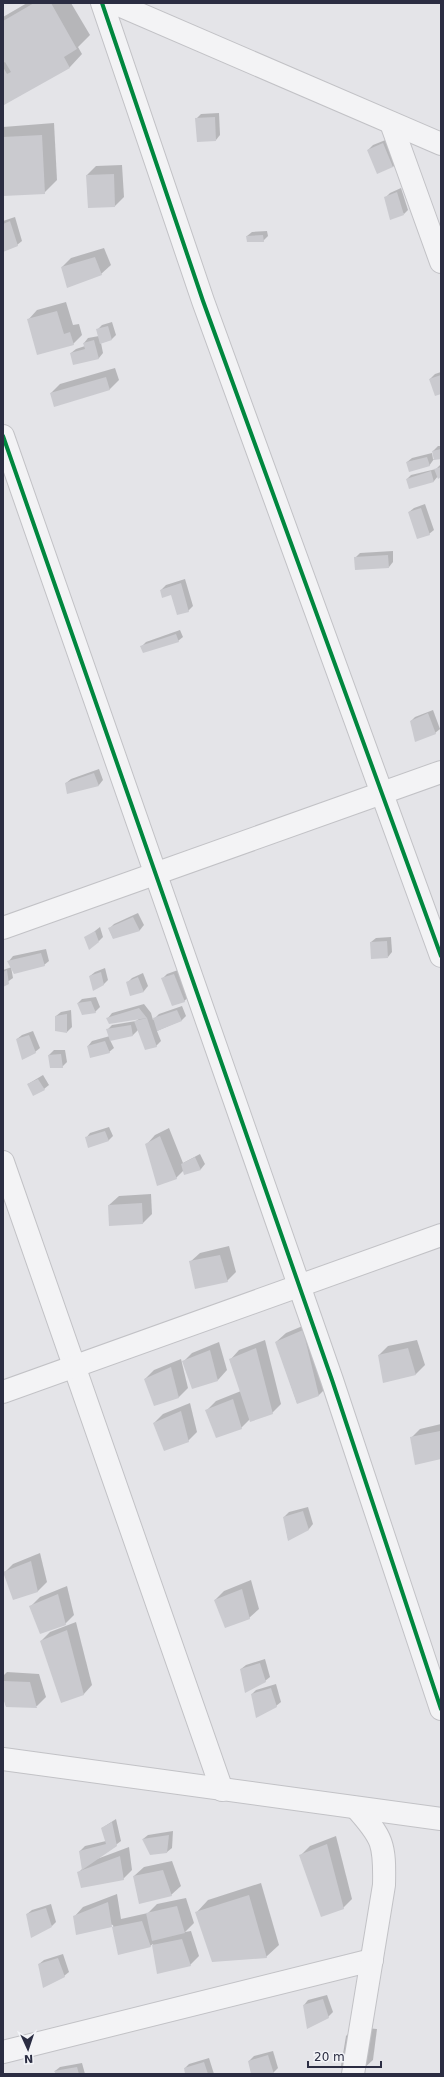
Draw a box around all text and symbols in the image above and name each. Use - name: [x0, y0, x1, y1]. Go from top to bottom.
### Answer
- north arrow: [8, 2029, 48, 2069]
- scale bar: [308, 2043, 381, 2069]
- text: 20 m: [314, 2050, 345, 2064]
- text: N: [24, 2052, 33, 2065]

